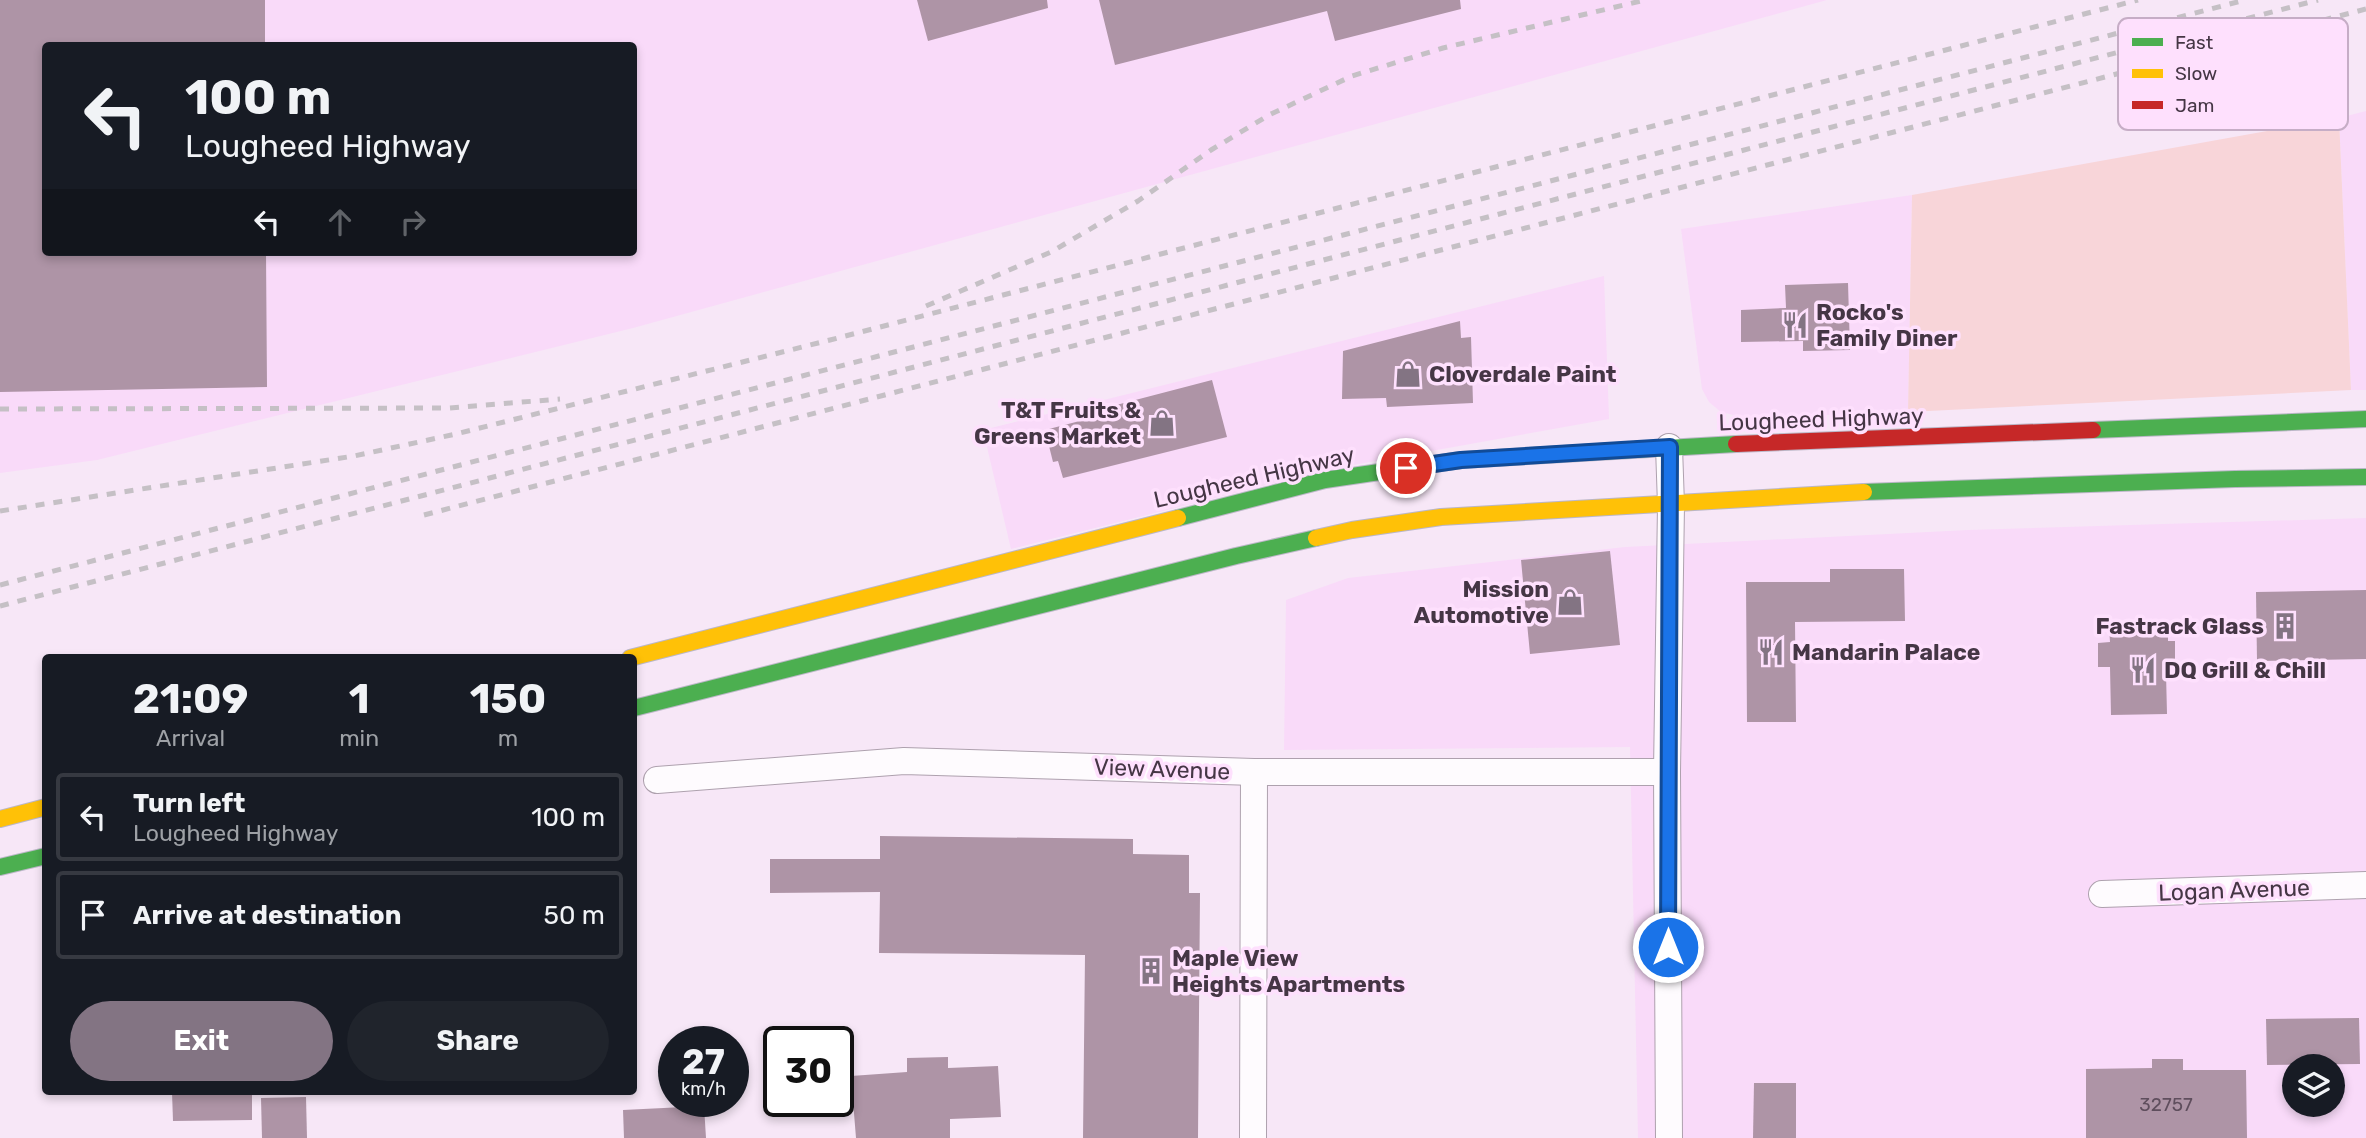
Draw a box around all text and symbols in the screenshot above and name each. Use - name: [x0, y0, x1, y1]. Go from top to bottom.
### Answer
- legend: [2118, 18, 2348, 130]
- text: Fast: [2175, 31, 2214, 54]
- text: Slow: [2175, 62, 2217, 85]
- text: 100 m: [185, 68, 331, 126]
- icon: left: [70, 70, 161, 161]
- text: Jam: [2175, 94, 2214, 117]
- text: Lougheed Highway: [185, 127, 471, 165]
- icon: left: [248, 203, 286, 241]
- icon: ahead: [321, 203, 359, 241]
- icon: right: [394, 203, 432, 241]
- place label: Rocko's Family Diner: [1816, 298, 1958, 352]
- restaurant icon: Rocko's Family Diner: [1780, 310, 1810, 340]
- shop icon: Cloverdale Paint: [1393, 359, 1423, 389]
- place label: Cloverdale Paint: [1429, 360, 1617, 388]
- place label: T&T Fruits & Greens Market: [974, 396, 1141, 450]
- street label: Lougheed Highway: [1718, 401, 1924, 437]
- shop icon: T&T Fruits & Greens Market: [1147, 408, 1177, 438]
- pin: [1376, 438, 1436, 498]
- street label: Lougheed Highway: [1151, 440, 1357, 514]
- icon: arrive: [1387, 449, 1425, 487]
- place label: Mission Automotive: [1414, 575, 1549, 629]
- shop icon: Mission Automotive: [1555, 587, 1585, 617]
- building icon: Fastrack Glass: [2270, 611, 2300, 641]
- place label: Fastrack Glass: [2096, 612, 2264, 640]
- restaurant icon: Mandarin Palace: [1756, 637, 1786, 667]
- place label: Mandarin Palace: [1792, 638, 1980, 666]
- restaurant icon: DQ Grill & Chill: [2128, 655, 2158, 685]
- place label: DQ Grill & Chill: [2164, 656, 2326, 684]
- text: 21:09: [133, 674, 249, 724]
- text: 1: [349, 674, 370, 724]
- text: 150: [470, 674, 546, 724]
- text: Arrival: [156, 724, 225, 752]
- text: min: [339, 724, 379, 752]
- text: m: [498, 724, 518, 752]
- street label: View Avenue: [1093, 753, 1231, 785]
- text: Turn left: [133, 788, 245, 819]
- icon: left: [74, 798, 112, 836]
- text: 100 m: [531, 802, 605, 833]
- text: Lougheed Highway: [133, 819, 338, 847]
- street label: Logan Avenue: [2158, 873, 2310, 907]
- icon: arrive: [74, 896, 112, 934]
- text: Arrive at destination: [133, 900, 401, 931]
- text: 50 m: [544, 900, 605, 931]
- position arrow: [1631, 910, 1705, 984]
- place label: Maple View Heights Apartments: [1172, 944, 1405, 998]
- building icon: Maple View Heights Apartments: [1136, 956, 1166, 986]
- button: Exit: [70, 1001, 333, 1081]
- button: Share: [347, 1001, 609, 1081]
- speed limit sign: 30: [763, 1026, 854, 1117]
- text: 27: [682, 1041, 725, 1083]
- map controls: [2282, 1054, 2345, 1117]
- button: layers: [2282, 1054, 2345, 1117]
- text: km/h: [681, 1078, 726, 1100]
- house number: 32757: [2139, 1093, 2193, 1116]

